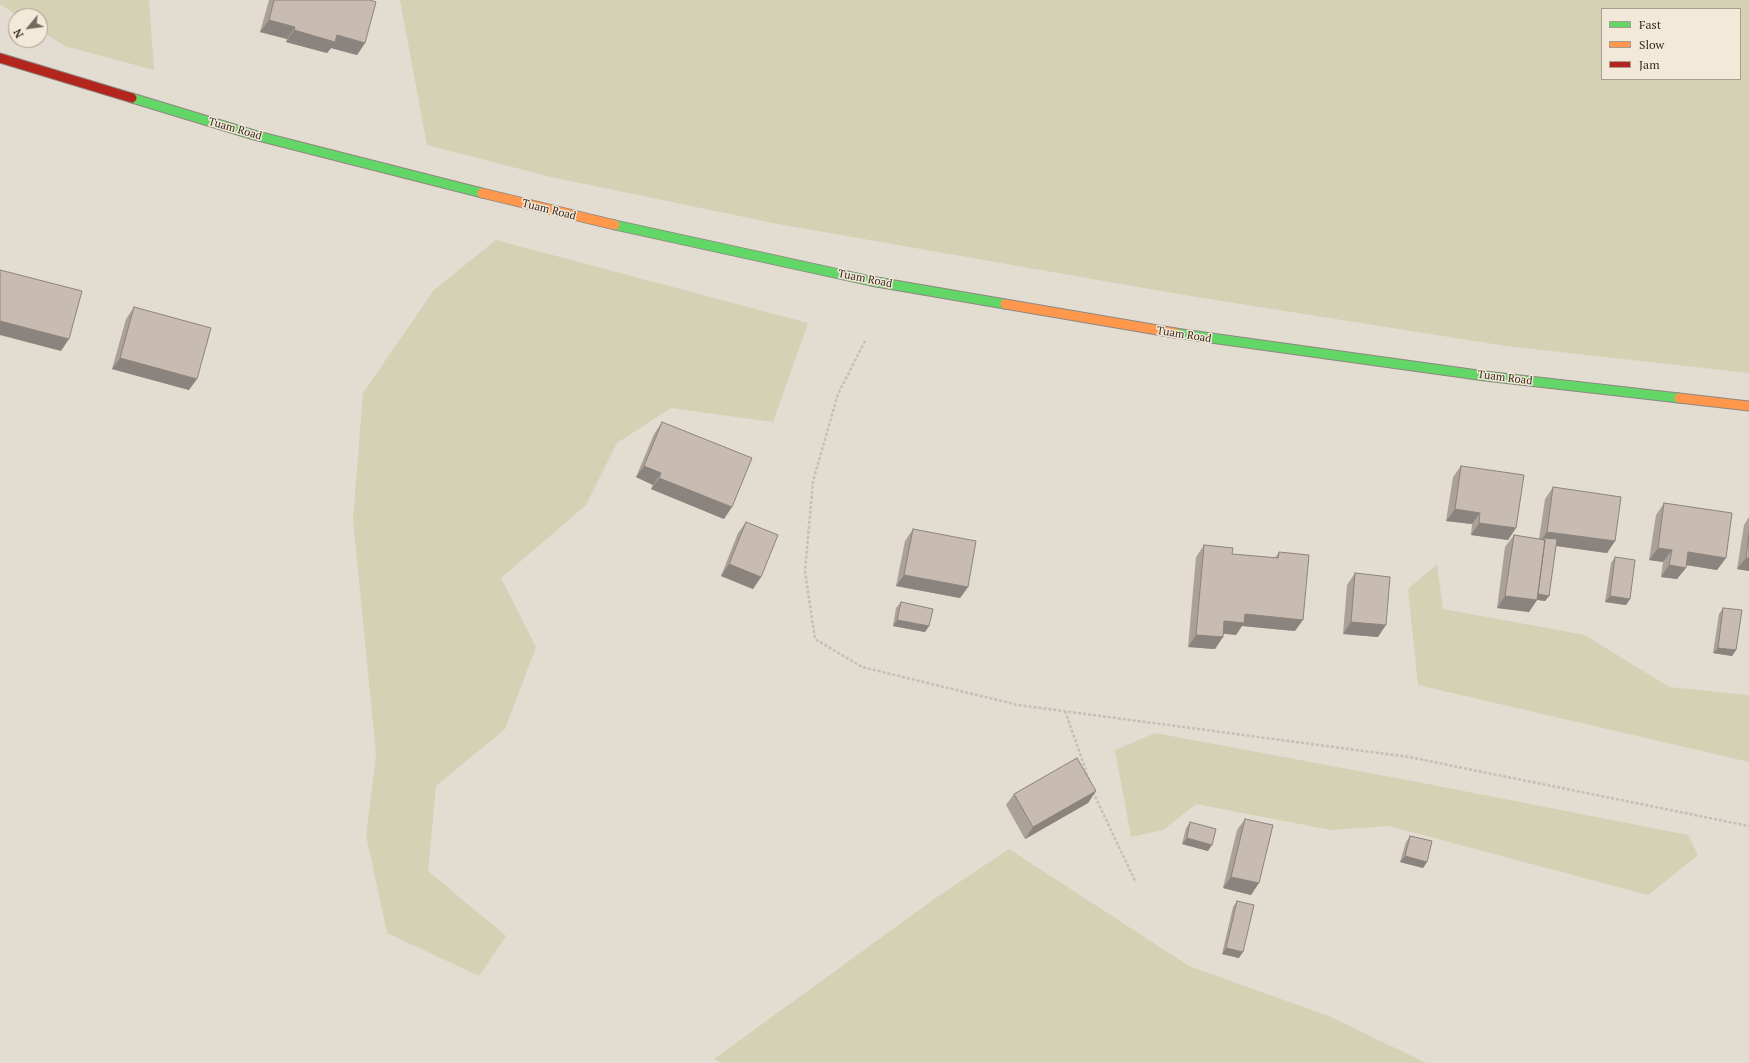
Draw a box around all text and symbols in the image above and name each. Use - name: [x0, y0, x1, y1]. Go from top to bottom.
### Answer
- north arrow: [8, 8, 48, 48]
- legend: [1601, 8, 1741, 80]
- text: Fast: [1639, 17, 1661, 32]
- text: N: [10, 26, 27, 40]
- text: Slow: [1639, 37, 1664, 52]
- text: Jam: [1639, 57, 1660, 72]
- street label: Tuam Road: [207, 115, 263, 143]
- street label: Tuam Road: [521, 197, 577, 223]
- street label: Tuam Road: [837, 267, 893, 291]
- street label: Tuam Road: [1156, 324, 1212, 346]
- street label: Tuam Road: [1477, 368, 1533, 388]

